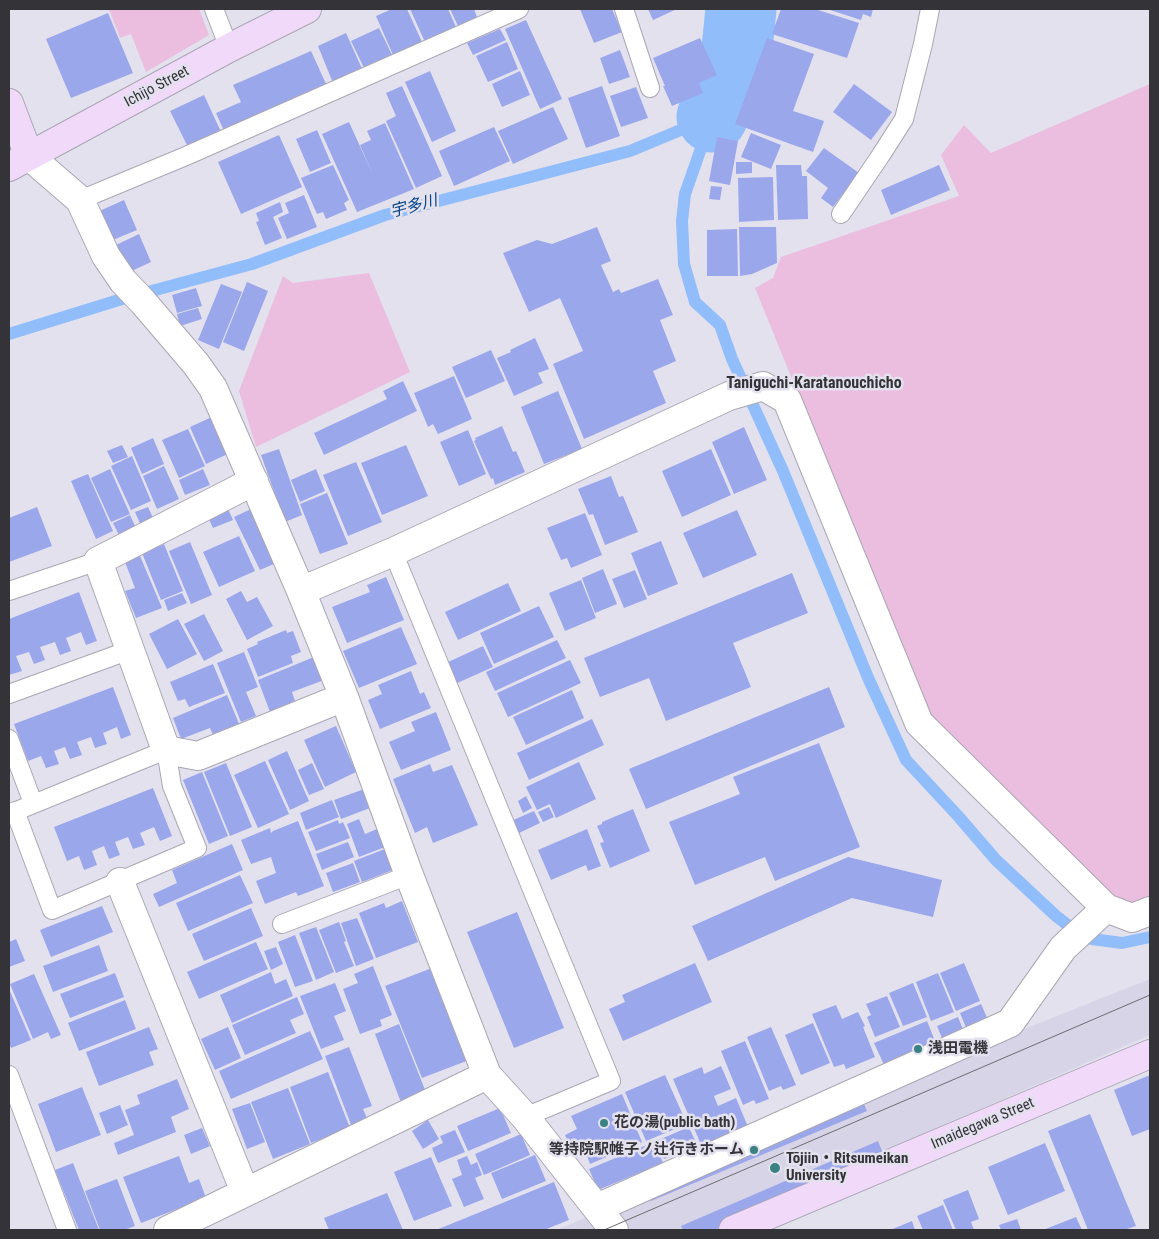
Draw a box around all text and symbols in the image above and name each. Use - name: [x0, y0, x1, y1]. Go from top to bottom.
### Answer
- street label: Ichijo Street: [121, 62, 193, 112]
- water label: 宇多川: [388, 192, 440, 222]
- district label: Taniguchi-Karatanouchicho: [726, 374, 902, 394]
- place label: 浅田電機: [928, 1040, 988, 1058]
- marker: 浅田電機: [912, 1043, 924, 1055]
- street label: Imaidegawa Street: [929, 1094, 1037, 1154]
- place label: 花の湯(public bath): [614, 1114, 735, 1132]
- marker: 花の湯(public bath): [598, 1117, 610, 1129]
- place label: 等持院駅帷子ノ辻行きホーム: [549, 1141, 744, 1159]
- marker: 等持院駅帷子ノ辻行きホーム: [748, 1144, 760, 1156]
- place label: Tōjiin・Ritsumeikan University: [786, 1150, 908, 1185]
- marker: Tōjiin・Ritsumeikan University: [768, 1161, 782, 1175]

